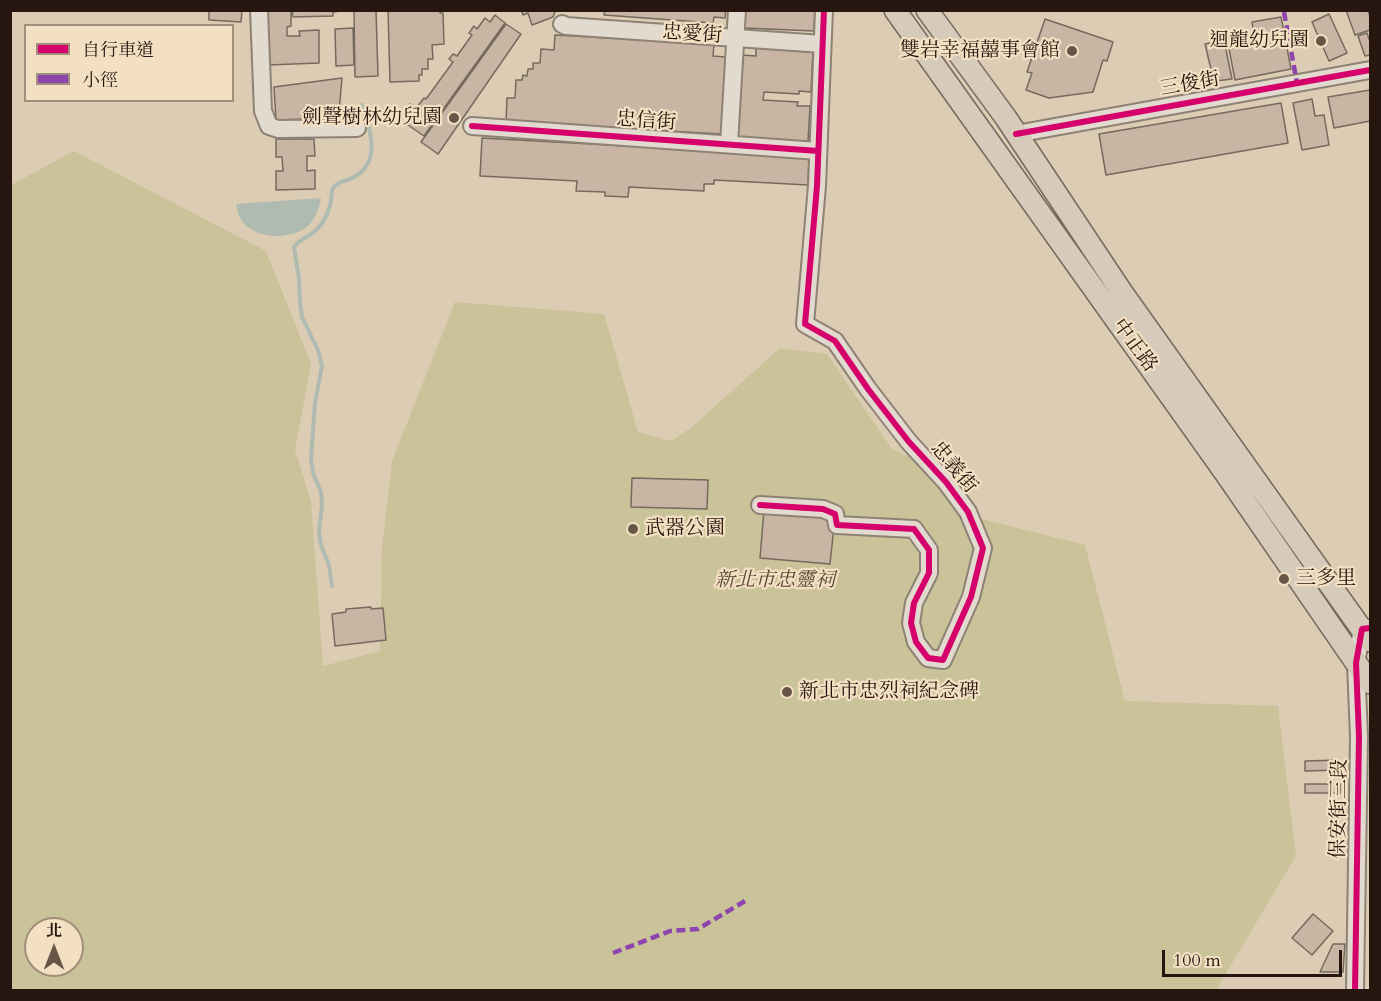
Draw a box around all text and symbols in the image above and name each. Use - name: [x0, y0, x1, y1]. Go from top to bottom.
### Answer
- street label: 忠愛街: [661, 21, 723, 49]
- legend: [24, 24, 234, 102]
- place label: 迴龍幼兒園: [1209, 29, 1309, 53]
- marker: 迴龍幼兒園: [1314, 34, 1328, 48]
- text: 自行車道: [82, 38, 154, 63]
- place label: 雙岩幸福囍事會館: [900, 39, 1060, 63]
- marker: 雙岩幸福囍事會館: [1065, 44, 1079, 58]
- text: 小徑: [82, 68, 118, 93]
- street label: 三俊街: [1158, 68, 1222, 102]
- place label: 劍聲樹林幼兒園: [302, 106, 442, 130]
- street label: 忠信街: [615, 108, 677, 136]
- marker: 劍聲樹林幼兒園: [447, 111, 461, 125]
- street label: 中正路: [1107, 315, 1161, 377]
- street label: 忠義街: [925, 437, 981, 499]
- place label: 武器公園: [645, 517, 725, 541]
- marker: 武器公園: [626, 522, 640, 536]
- place label: 三多里: [1296, 567, 1356, 591]
- park label: 新北市忠靈祠: [715, 569, 835, 593]
- marker: 三多里: [1277, 572, 1291, 586]
- place label: 新北市忠烈祠紀念碑: [799, 680, 979, 704]
- marker: 新北市忠烈祠紀念碑: [780, 685, 794, 699]
- street label: 保安街三段: [1327, 759, 1353, 859]
- north arrow: [24, 917, 84, 977]
- text: 北: [46, 920, 62, 942]
- scale bar: [1165, 938, 1345, 976]
- text: 100 m: [1173, 948, 1221, 973]

